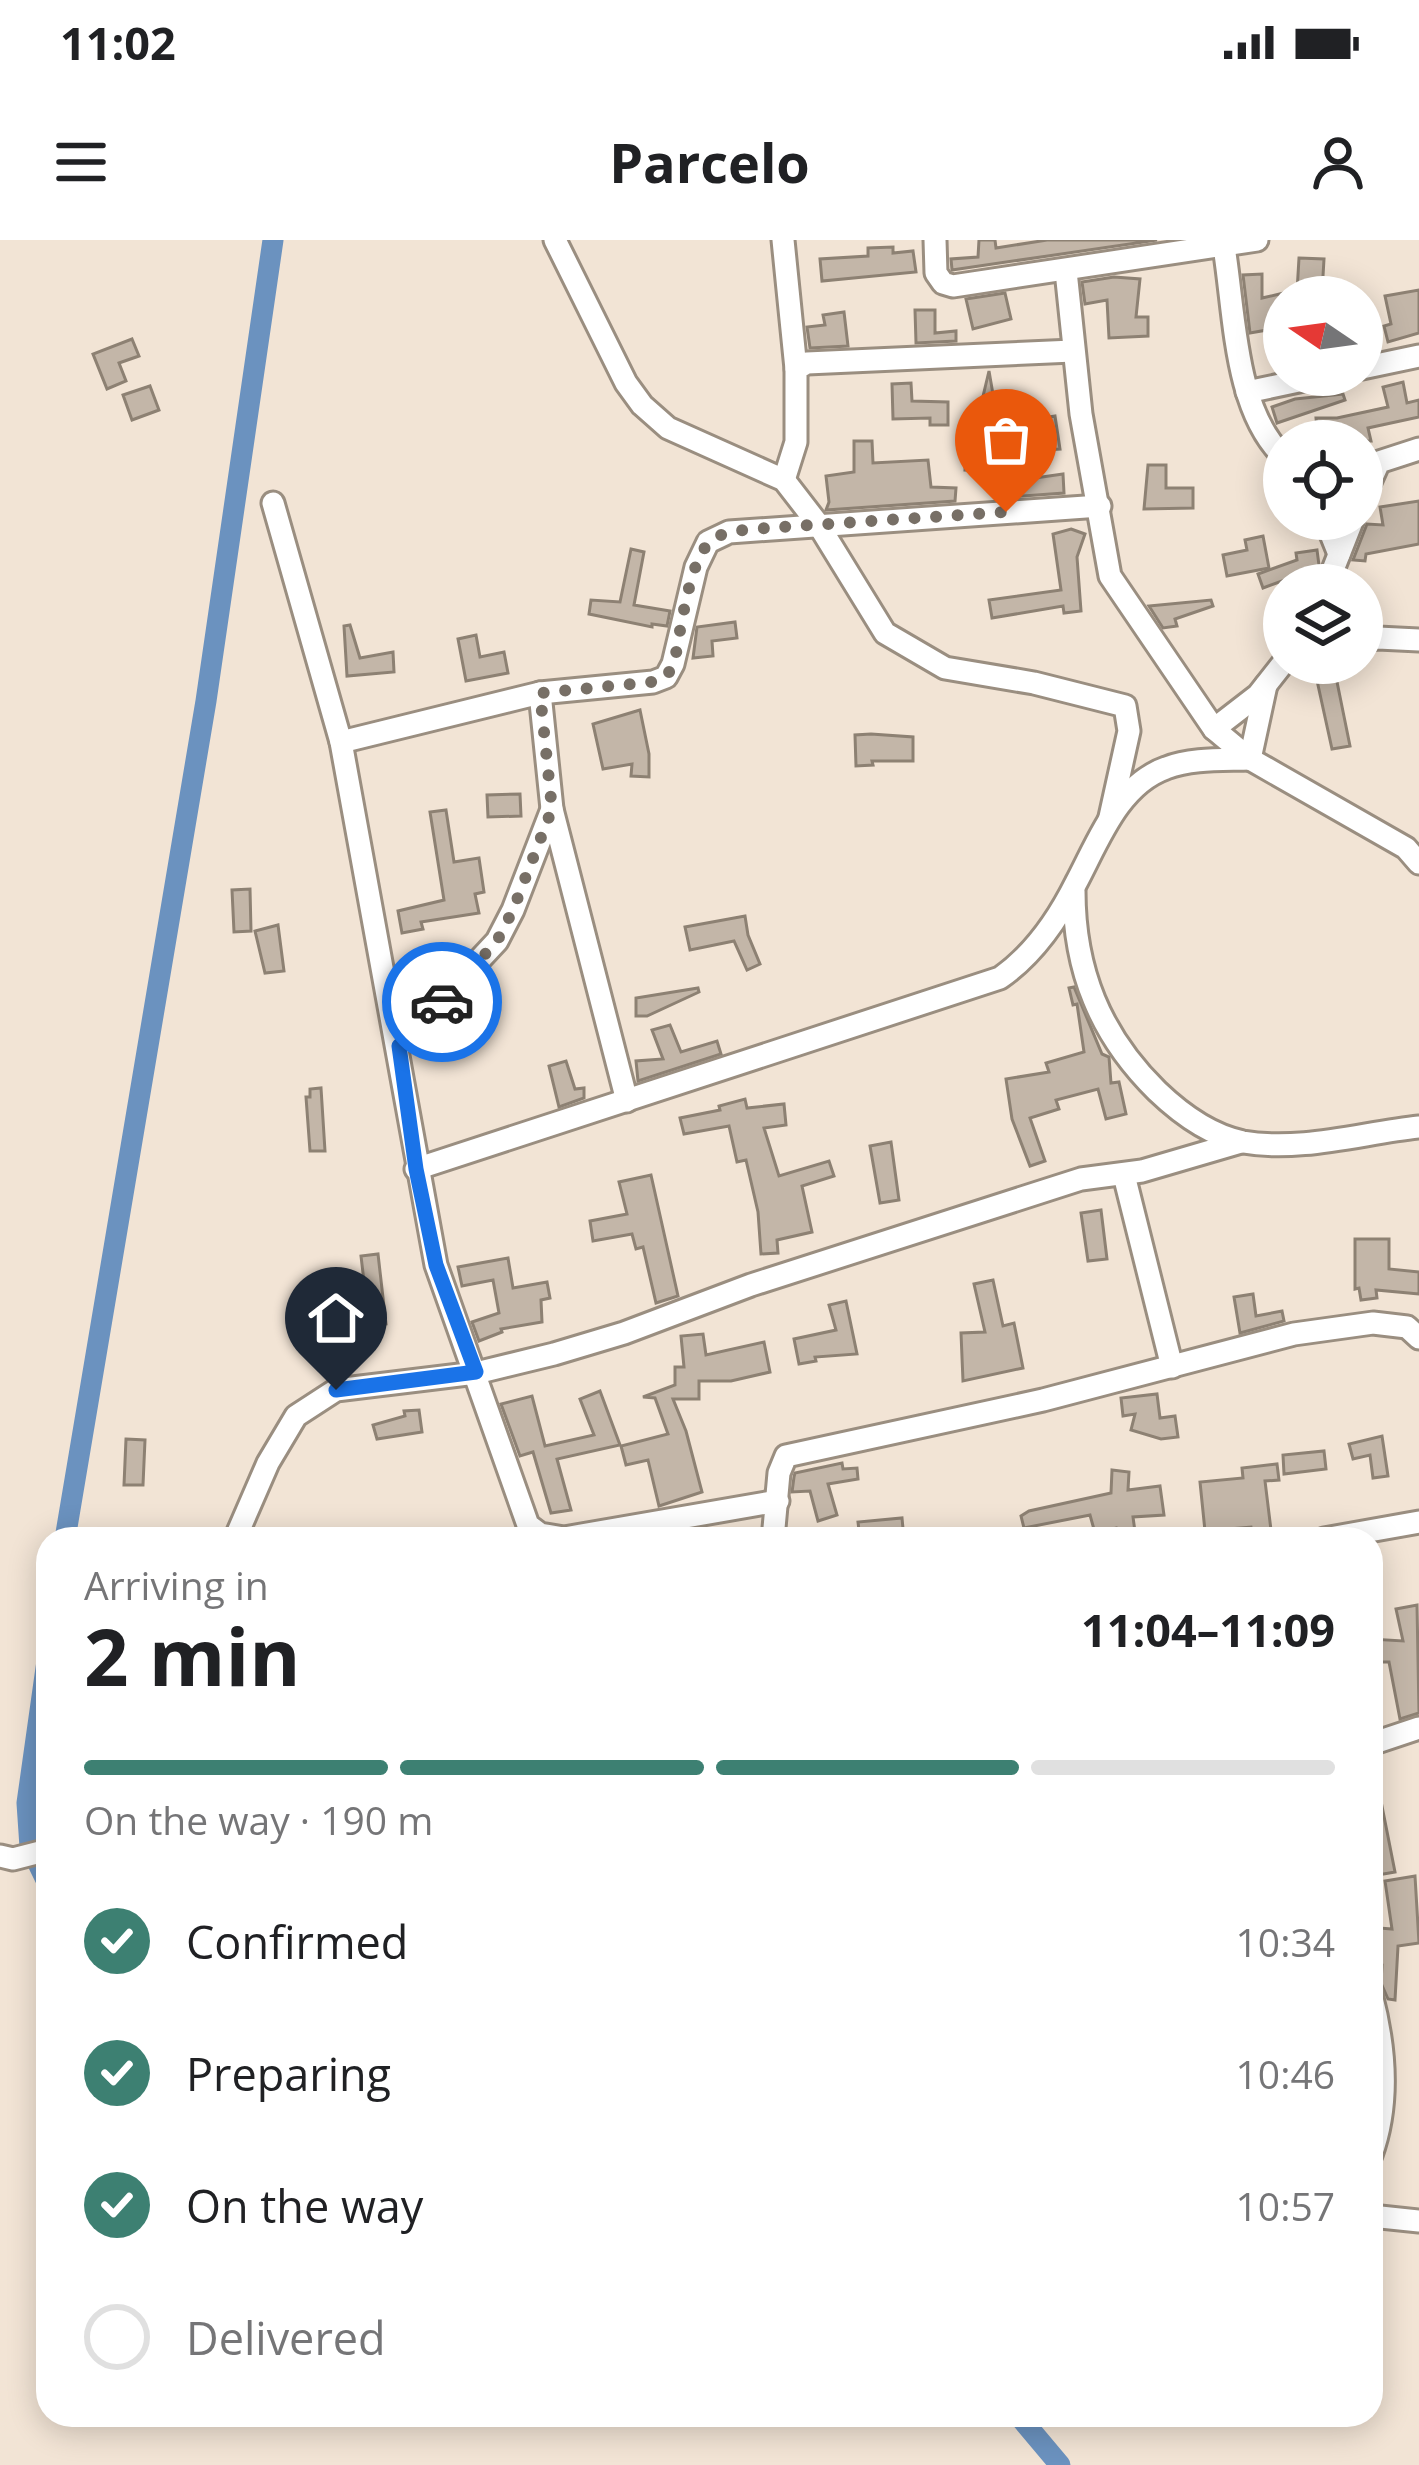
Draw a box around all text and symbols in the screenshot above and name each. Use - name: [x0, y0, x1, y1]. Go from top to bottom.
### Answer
- text: 11:02: [60, 12, 176, 73]
- text: Parcelo: [609, 125, 810, 199]
- icon: menu: [48, 129, 114, 195]
- icon: person: [1305, 129, 1371, 195]
- north arrow: [1263, 276, 1383, 396]
- map controls: [1263, 276, 1383, 684]
- pin: [955, 389, 1057, 512]
- icon: bag: [973, 407, 1039, 473]
- button: locate: [1263, 420, 1383, 540]
- button: layers: [1263, 564, 1383, 684]
- courier: [382, 942, 502, 1062]
- icon: car: [409, 969, 475, 1035]
- pin: [285, 1267, 387, 1390]
- icon: home: [303, 1285, 369, 1351]
- text: Arriving in: [84, 1558, 269, 1611]
- text: 11:04–11:09: [1081, 1599, 1335, 1660]
- text: 2 min: [84, 1603, 301, 1709]
- text: On the way · 190 m: [84, 1793, 433, 1846]
- icon: check: [84, 1908, 150, 1974]
- text: Confirmed: [186, 1911, 408, 1972]
- text: 10:34: [1236, 1915, 1335, 1968]
- icon: check: [84, 2040, 150, 2106]
- text: Preparing: [186, 2043, 391, 2104]
- text: 10:46: [1236, 2047, 1335, 2100]
- icon: check: [84, 2172, 150, 2238]
- text: On the way: [186, 2175, 423, 2236]
- text: 10:57: [1236, 2179, 1335, 2232]
- text: Delivered: [186, 2307, 386, 2368]

